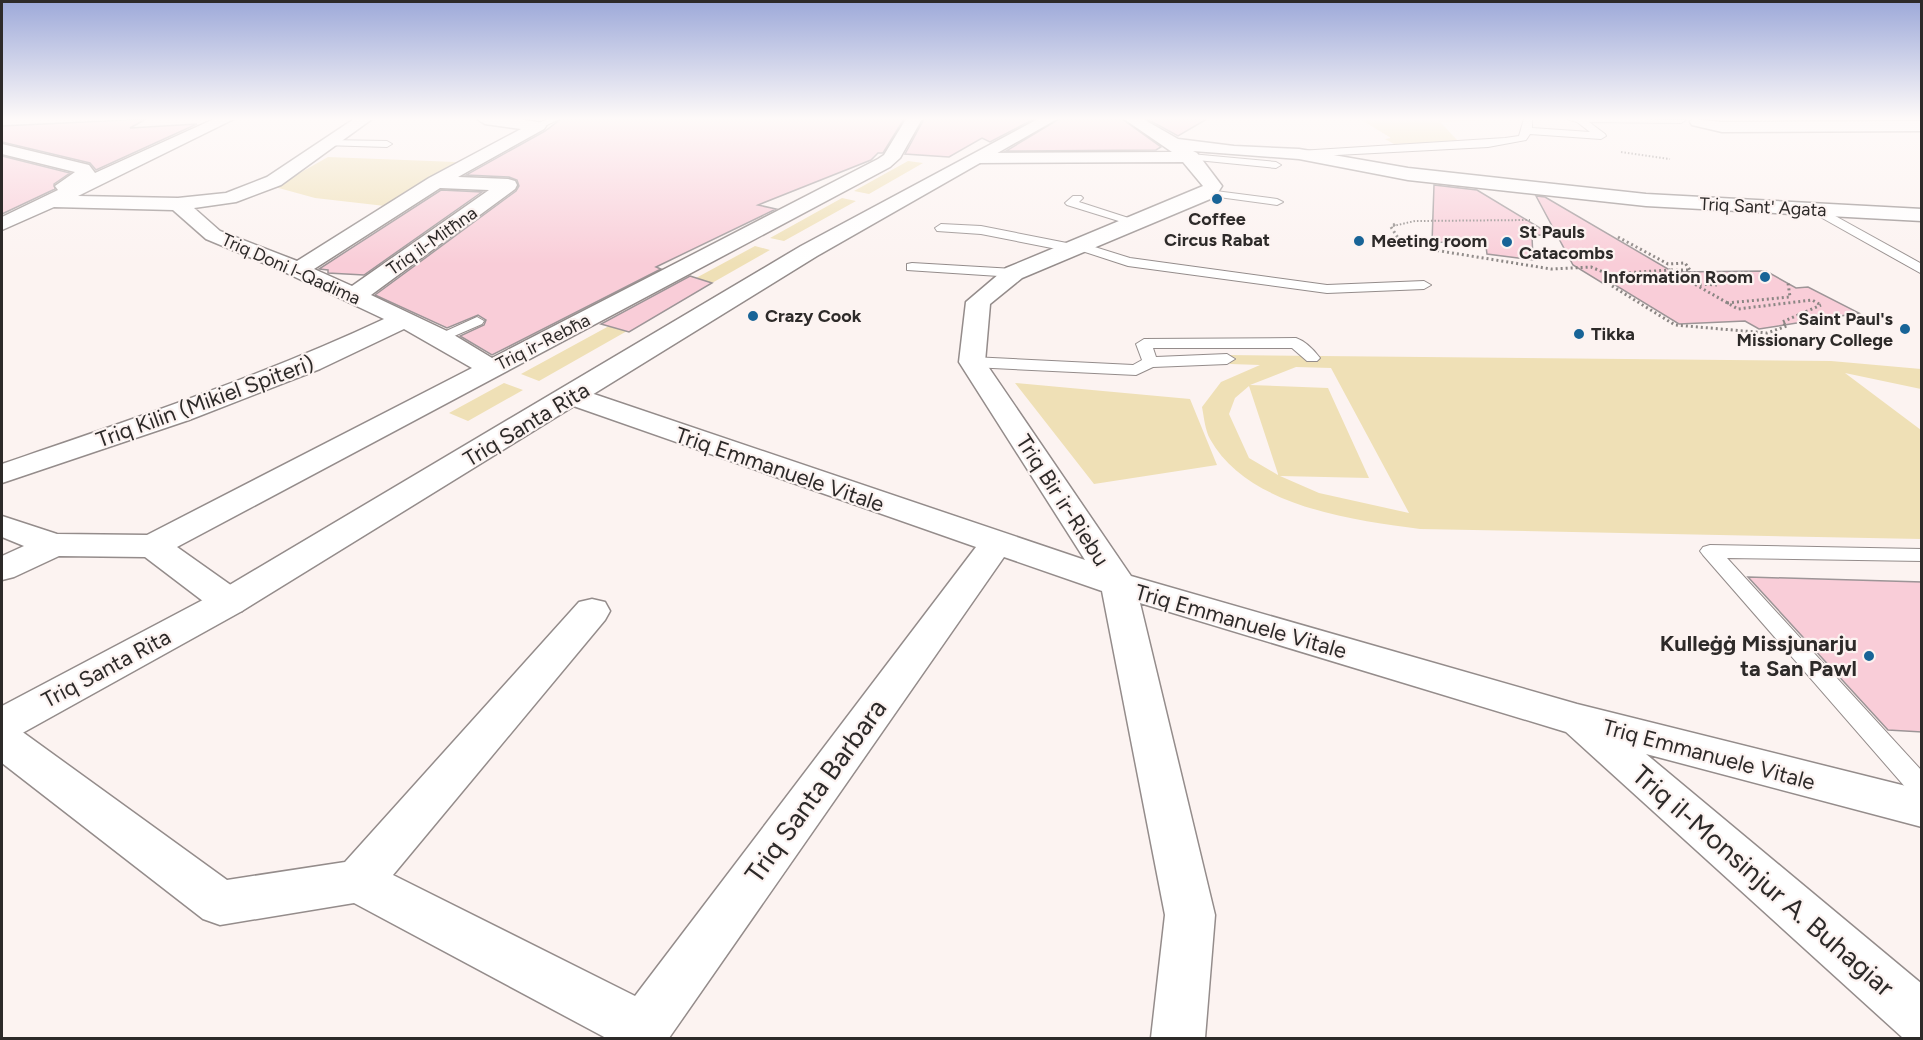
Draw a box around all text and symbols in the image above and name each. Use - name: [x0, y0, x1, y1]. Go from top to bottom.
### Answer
- marker: Coffee Circus Rabat: [1210, 192, 1224, 206]
- street label: Triq Sant' Agata: [1699, 193, 1827, 221]
- street label: Triq il-Mitħna: [383, 202, 481, 280]
- place label: Coffee Circus Rabat: [1164, 208, 1270, 251]
- place label: St Pauls Catacombs: [1519, 221, 1614, 264]
- street label: Triq Doni l-Qadima: [218, 229, 364, 309]
- place label: Meeting room: [1371, 230, 1487, 252]
- marker: Meeting room: [1352, 234, 1366, 248]
- marker: St Pauls Catacombs: [1500, 235, 1514, 249]
- place label: Information Room: [1603, 266, 1753, 288]
- marker: Information Room: [1758, 270, 1772, 284]
- place label: Crazy Cook: [765, 305, 862, 327]
- place label: Saint Paul's Missionary College: [1737, 308, 1894, 351]
- street label: Triq ir-Rebħa: [492, 309, 594, 375]
- marker: Crazy Cook: [746, 309, 760, 323]
- marker: Saint Paul's Missionary College: [1898, 322, 1912, 336]
- place label: Tikka: [1591, 323, 1635, 345]
- marker: Tikka: [1572, 327, 1586, 341]
- street label: Triq Kilin (Mikiel Spiteri): [93, 350, 318, 453]
- street label: Triq Santa Rita: [458, 376, 594, 473]
- street label: Triq Emmanuele Vitale: [672, 421, 888, 518]
- street label: Triq Bir ir-Riebu: [1010, 430, 1115, 571]
- street label: Triq Emmanuele Vitale: [1132, 578, 1350, 665]
- street label: Triq Santa Rita: [37, 623, 175, 714]
- place label: Kulleġġ Missjunarju ta San Pawl: [1660, 630, 1857, 682]
- marker: Kulleġġ Missjunarju ta San Pawl: [1862, 649, 1876, 663]
- street label: Triq Santa Barbara: [738, 692, 893, 889]
- street label: Triq Emmanuele Vitale: [1600, 713, 1818, 796]
- street label: Triq il-Monsinjur A. Buhagiar: [1626, 758, 1901, 1003]

